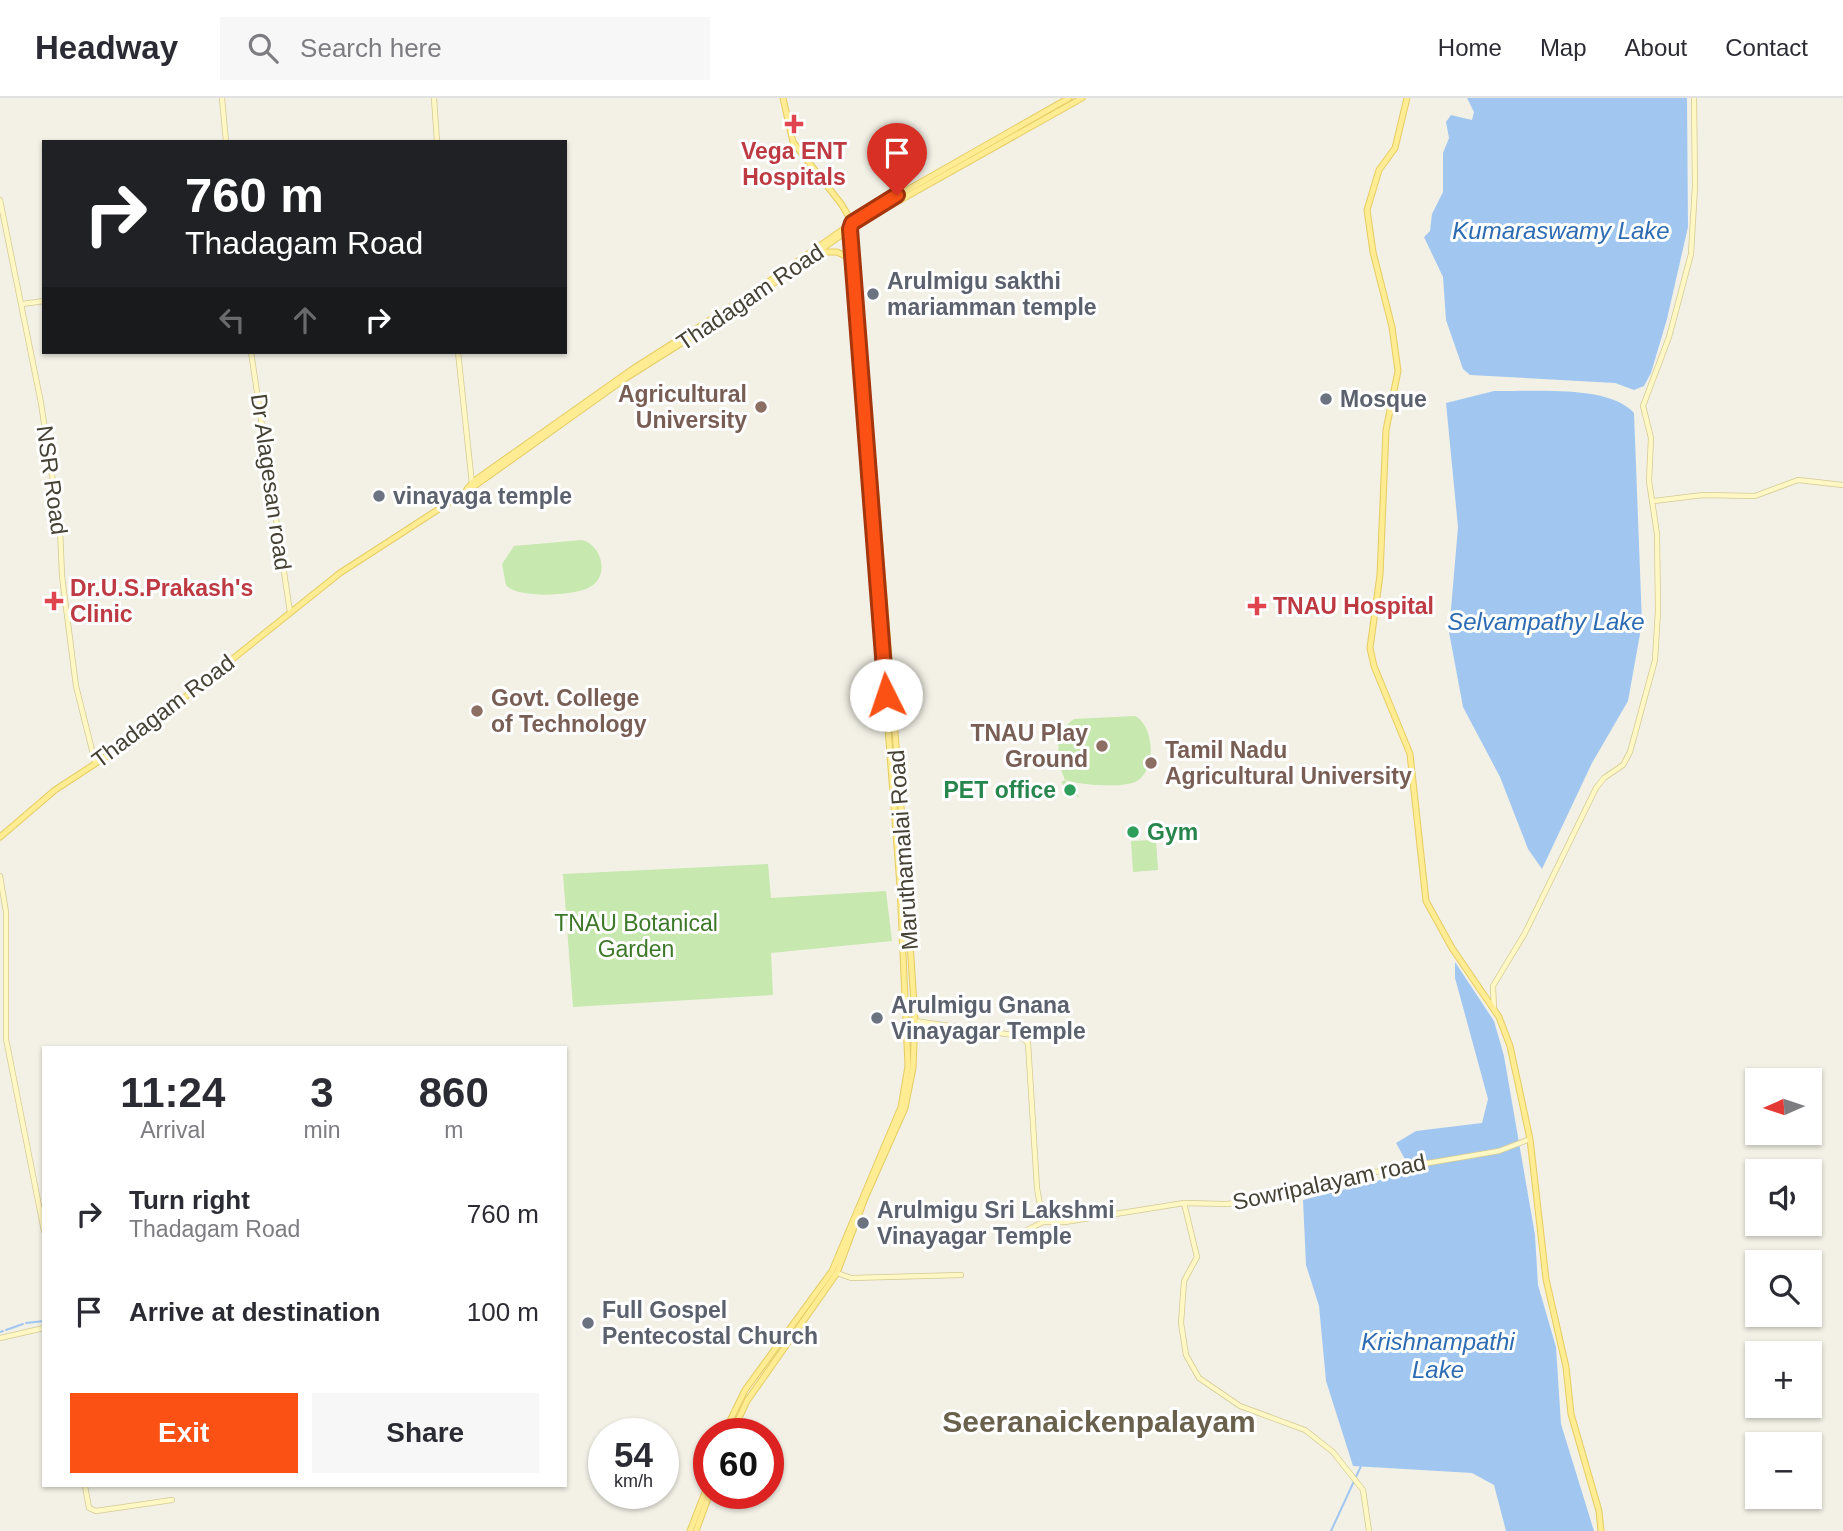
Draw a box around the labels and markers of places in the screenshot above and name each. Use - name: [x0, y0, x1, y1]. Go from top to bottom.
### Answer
- marker: Vega ENT Hospitals: [784, 114, 804, 134]
- pin: [867, 123, 927, 195]
- place label: Vega ENT Hospitals: [741, 138, 847, 190]
- place label: Arulmigu sakthi mariamman temple: [887, 268, 1097, 320]
- marker: Arulmigu sakthi mariamman temple: [865, 286, 881, 302]
- place label: Agricultural University: [618, 381, 747, 433]
- place label: Mosque: [1340, 386, 1427, 412]
- marker: Mosque: [1318, 391, 1334, 407]
- marker: Agricultural University: [753, 399, 769, 415]
- place label: vinayaga temple: [393, 483, 572, 509]
- marker: vinayaga temple: [371, 488, 387, 504]
- place label: Dr.U.S.Prakash's Clinic: [70, 575, 253, 627]
- marker: Dr.U.S.Prakash's Clinic: [44, 591, 64, 611]
- place label: TNAU Hospital: [1273, 593, 1434, 619]
- marker: TNAU Hospital: [1247, 596, 1267, 616]
- place label: Govt. College of Technology: [491, 685, 647, 737]
- marker: Govt. College of Technology: [469, 703, 485, 719]
- place label: TNAU Play Ground: [970, 720, 1088, 772]
- place label: Tamil Nadu Agricultural University: [1165, 737, 1412, 789]
- marker: TNAU Play Ground: [1094, 738, 1110, 754]
- marker: Tamil Nadu Agricultural University: [1143, 755, 1159, 771]
- place label: PET office: [944, 777, 1056, 803]
- marker: PET office: [1062, 782, 1078, 798]
- place label: Gym: [1147, 819, 1198, 845]
- marker: Gym: [1125, 824, 1141, 840]
- place label: Arulmigu Gnana Vinayagar Temple: [891, 992, 1086, 1044]
- marker: Arulmigu Gnana Vinayagar Temple: [869, 1010, 885, 1026]
- place label: Arulmigu Sri Lakshmi Vinayagar Temple: [877, 1197, 1115, 1249]
- marker: Arulmigu Sri Lakshmi Vinayagar Temple: [855, 1215, 871, 1231]
- place label: Full Gospel Pentecostal Church: [602, 1297, 818, 1349]
- marker: Full Gospel Pentecostal Church: [580, 1315, 596, 1331]

